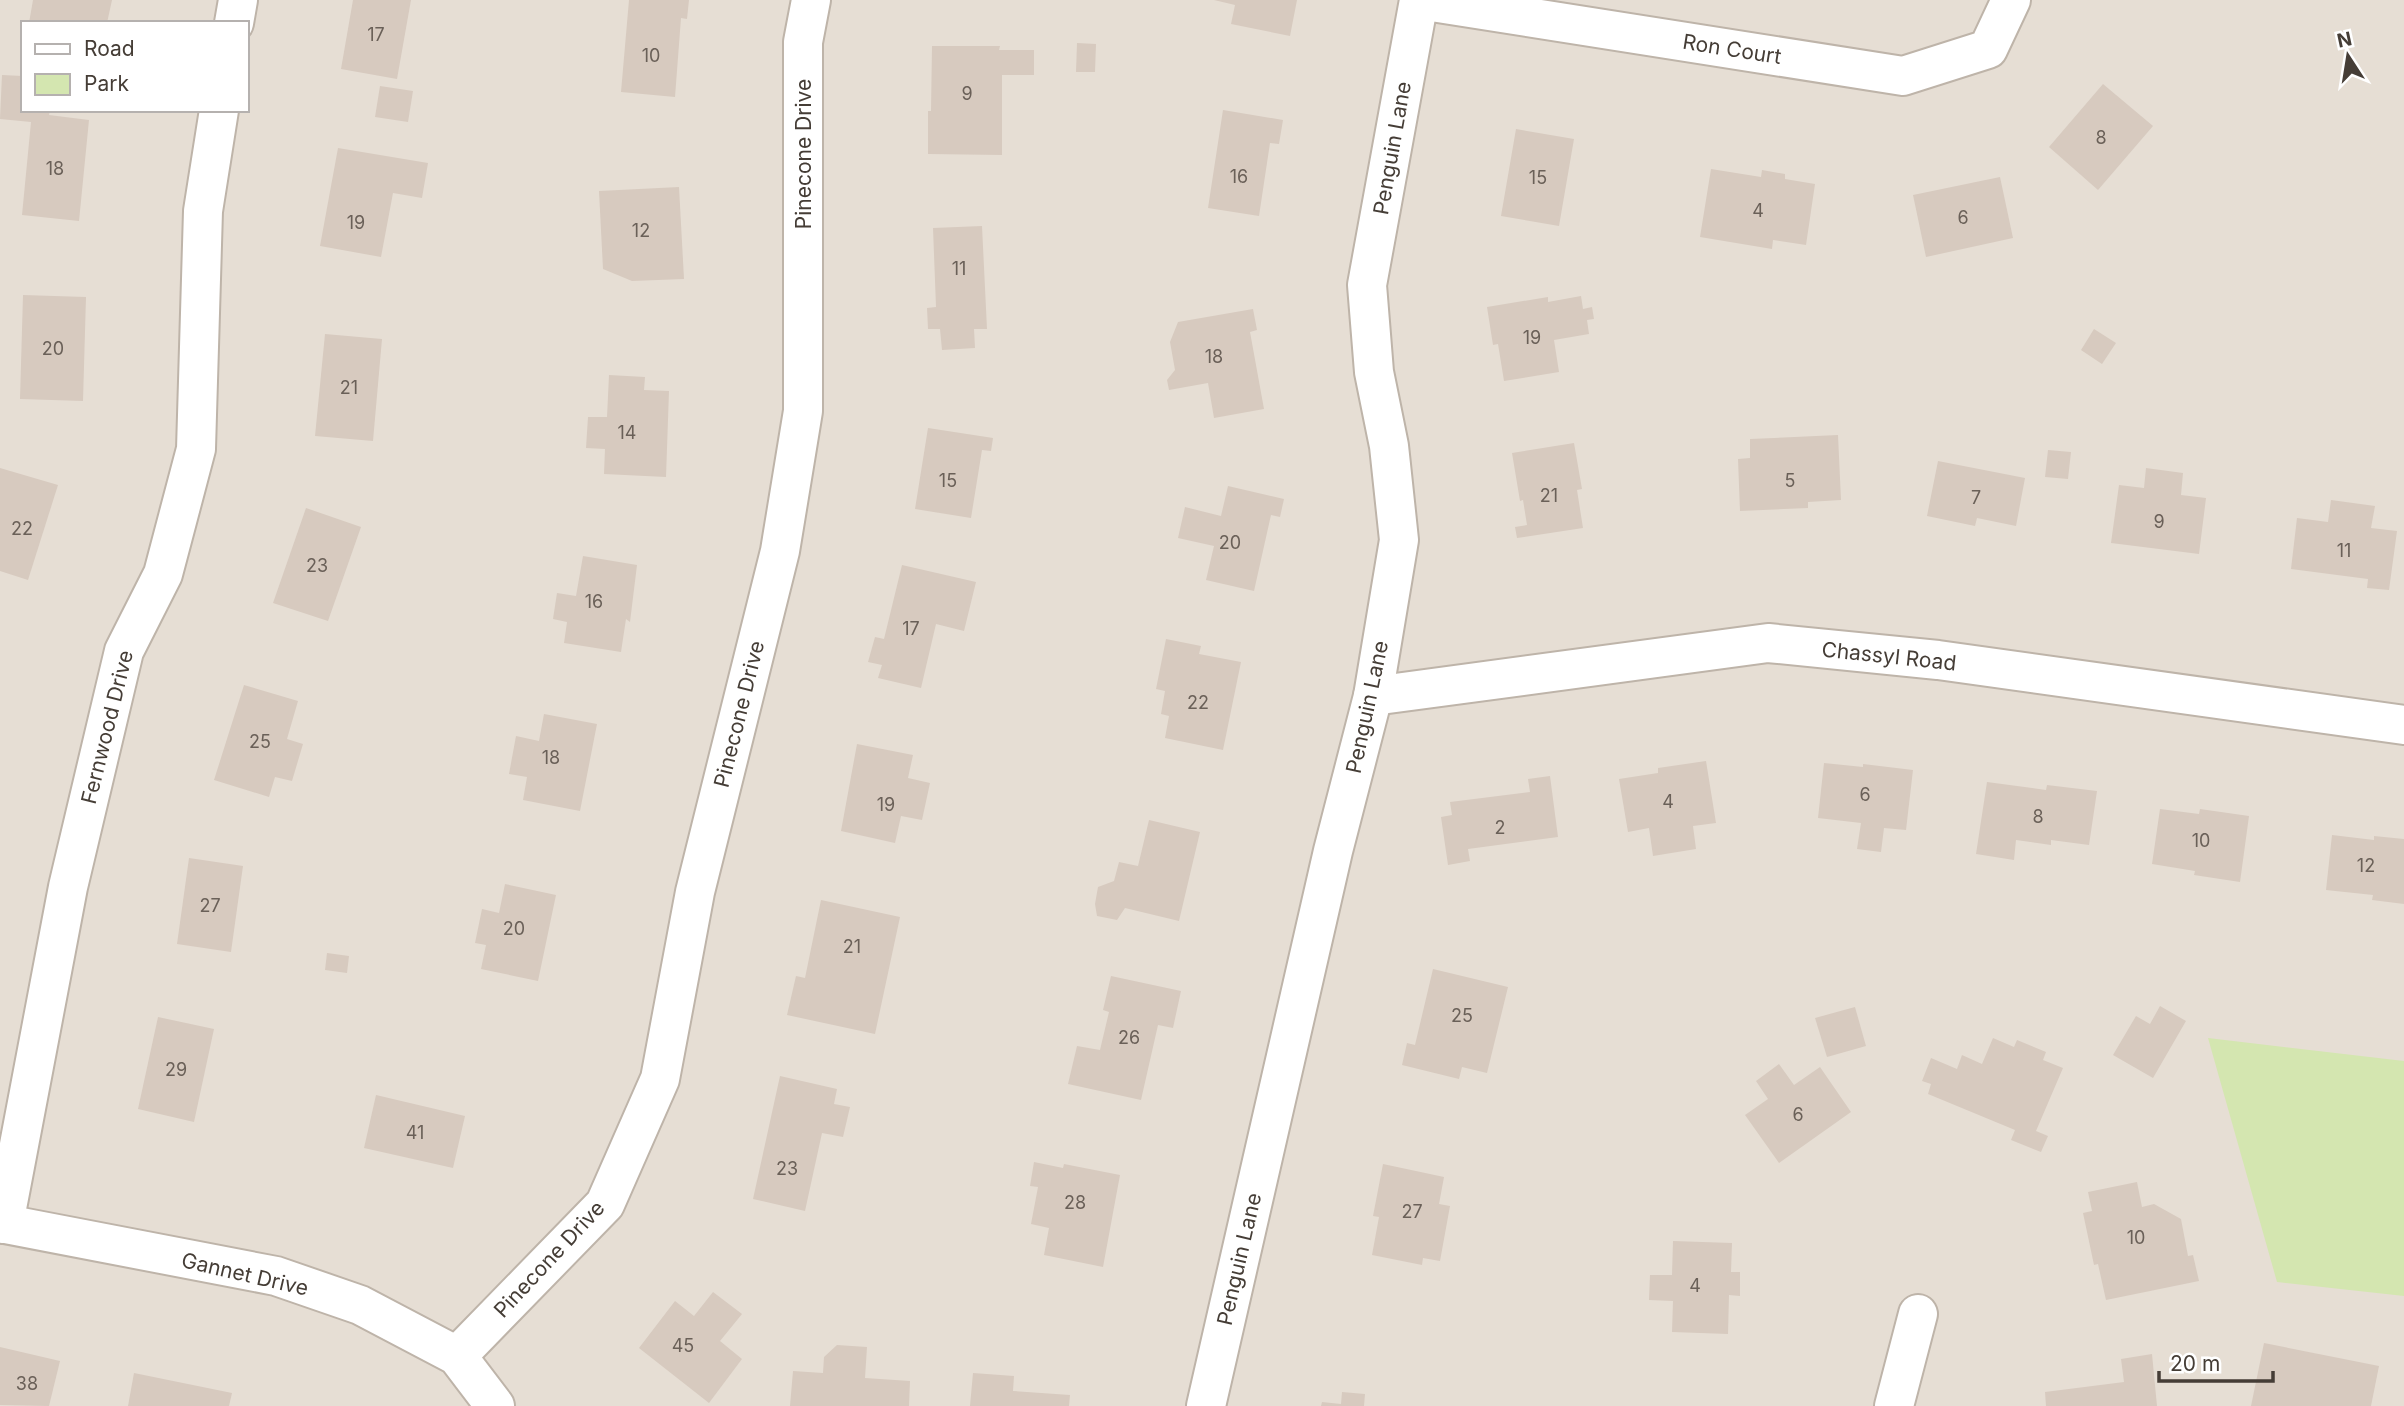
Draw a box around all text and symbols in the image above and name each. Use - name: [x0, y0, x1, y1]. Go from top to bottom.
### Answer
- legend: [21, 21, 248, 112]
- north arrow: [2313, 21, 2383, 91]
- house number: 17: [367, 24, 385, 45]
- text: N: [2335, 27, 2354, 53]
- street label: Ron Court: [1681, 29, 1783, 69]
- text: Road: [84, 36, 135, 61]
- house number: 10: [642, 45, 660, 66]
- text: Park: [84, 71, 129, 96]
- street label: Pinecone Drive: [791, 79, 816, 229]
- street label: Penguin Lane: [1368, 79, 1416, 217]
- house number: 9: [961, 83, 973, 104]
- house number: 8: [2095, 127, 2107, 148]
- house number: 18: [46, 158, 64, 179]
- house number: 16: [1230, 166, 1248, 187]
- house number: 15: [1529, 167, 1547, 188]
- house number: 4: [1752, 200, 1764, 221]
- house number: 6: [1957, 207, 1969, 228]
- house number: 19: [347, 212, 365, 233]
- house number: 12: [632, 220, 650, 241]
- house number: 11: [952, 258, 966, 279]
- house number: 19: [1523, 327, 1541, 348]
- house number: 20: [42, 338, 64, 359]
- house number: 18: [1205, 346, 1223, 367]
- house number: 21: [340, 377, 358, 398]
- house number: 14: [618, 422, 636, 443]
- house number: 15: [939, 470, 957, 491]
- house number: 5: [1785, 470, 1795, 491]
- house number: 21: [1540, 485, 1558, 506]
- house number: 7: [1971, 487, 1981, 508]
- house number: 9: [2153, 511, 2165, 532]
- house number: 22: [11, 518, 33, 539]
- house number: 20: [1219, 532, 1241, 553]
- house number: 11: [2337, 540, 2351, 561]
- house number: 23: [306, 555, 328, 576]
- house number: 16: [585, 591, 603, 612]
- house number: 17: [902, 618, 920, 639]
- street label: Chassyl Road: [1820, 636, 1958, 676]
- street label: Pinecone Drive: [709, 638, 769, 790]
- street label: Penguin Lane: [1341, 638, 1393, 776]
- street label: Fernwood Drive: [76, 648, 138, 806]
- house number: 22: [1187, 692, 1209, 713]
- house number: 25: [249, 731, 271, 752]
- house number: 18: [542, 747, 560, 768]
- house number: 6: [1859, 784, 1871, 805]
- house number: 4: [1662, 791, 1674, 812]
- house number: 19: [877, 794, 895, 815]
- house number: 8: [2032, 806, 2044, 827]
- house number: 2: [1495, 817, 1505, 838]
- house number: 10: [2192, 830, 2210, 851]
- house number: 12: [2357, 855, 2375, 876]
- house number: 27: [199, 895, 221, 916]
- house number: 20: [503, 918, 525, 939]
- house number: 21: [843, 936, 861, 957]
- house number: 25: [1451, 1005, 1473, 1026]
- house number: 26: [1118, 1027, 1140, 1048]
- house number: 29: [165, 1059, 187, 1080]
- house number: 6: [1792, 1104, 1804, 1125]
- house number: 41: [406, 1122, 424, 1143]
- house number: 23: [776, 1158, 798, 1179]
- street label: Penguin Lane: [1212, 1190, 1266, 1328]
- house number: 28: [1064, 1192, 1086, 1213]
- street label: Pinecone Drive: [489, 1195, 609, 1323]
- house number: 27: [1401, 1201, 1423, 1222]
- house number: 10: [2127, 1227, 2145, 1248]
- street label: Gannet Drive: [179, 1247, 311, 1301]
- house number: 4: [1689, 1275, 1701, 1296]
- house number: 45: [672, 1335, 694, 1356]
- scale bar: [2159, 1340, 2273, 1384]
- text: 20 m: [2170, 1351, 2220, 1376]
- house number: 38: [16, 1373, 38, 1394]

